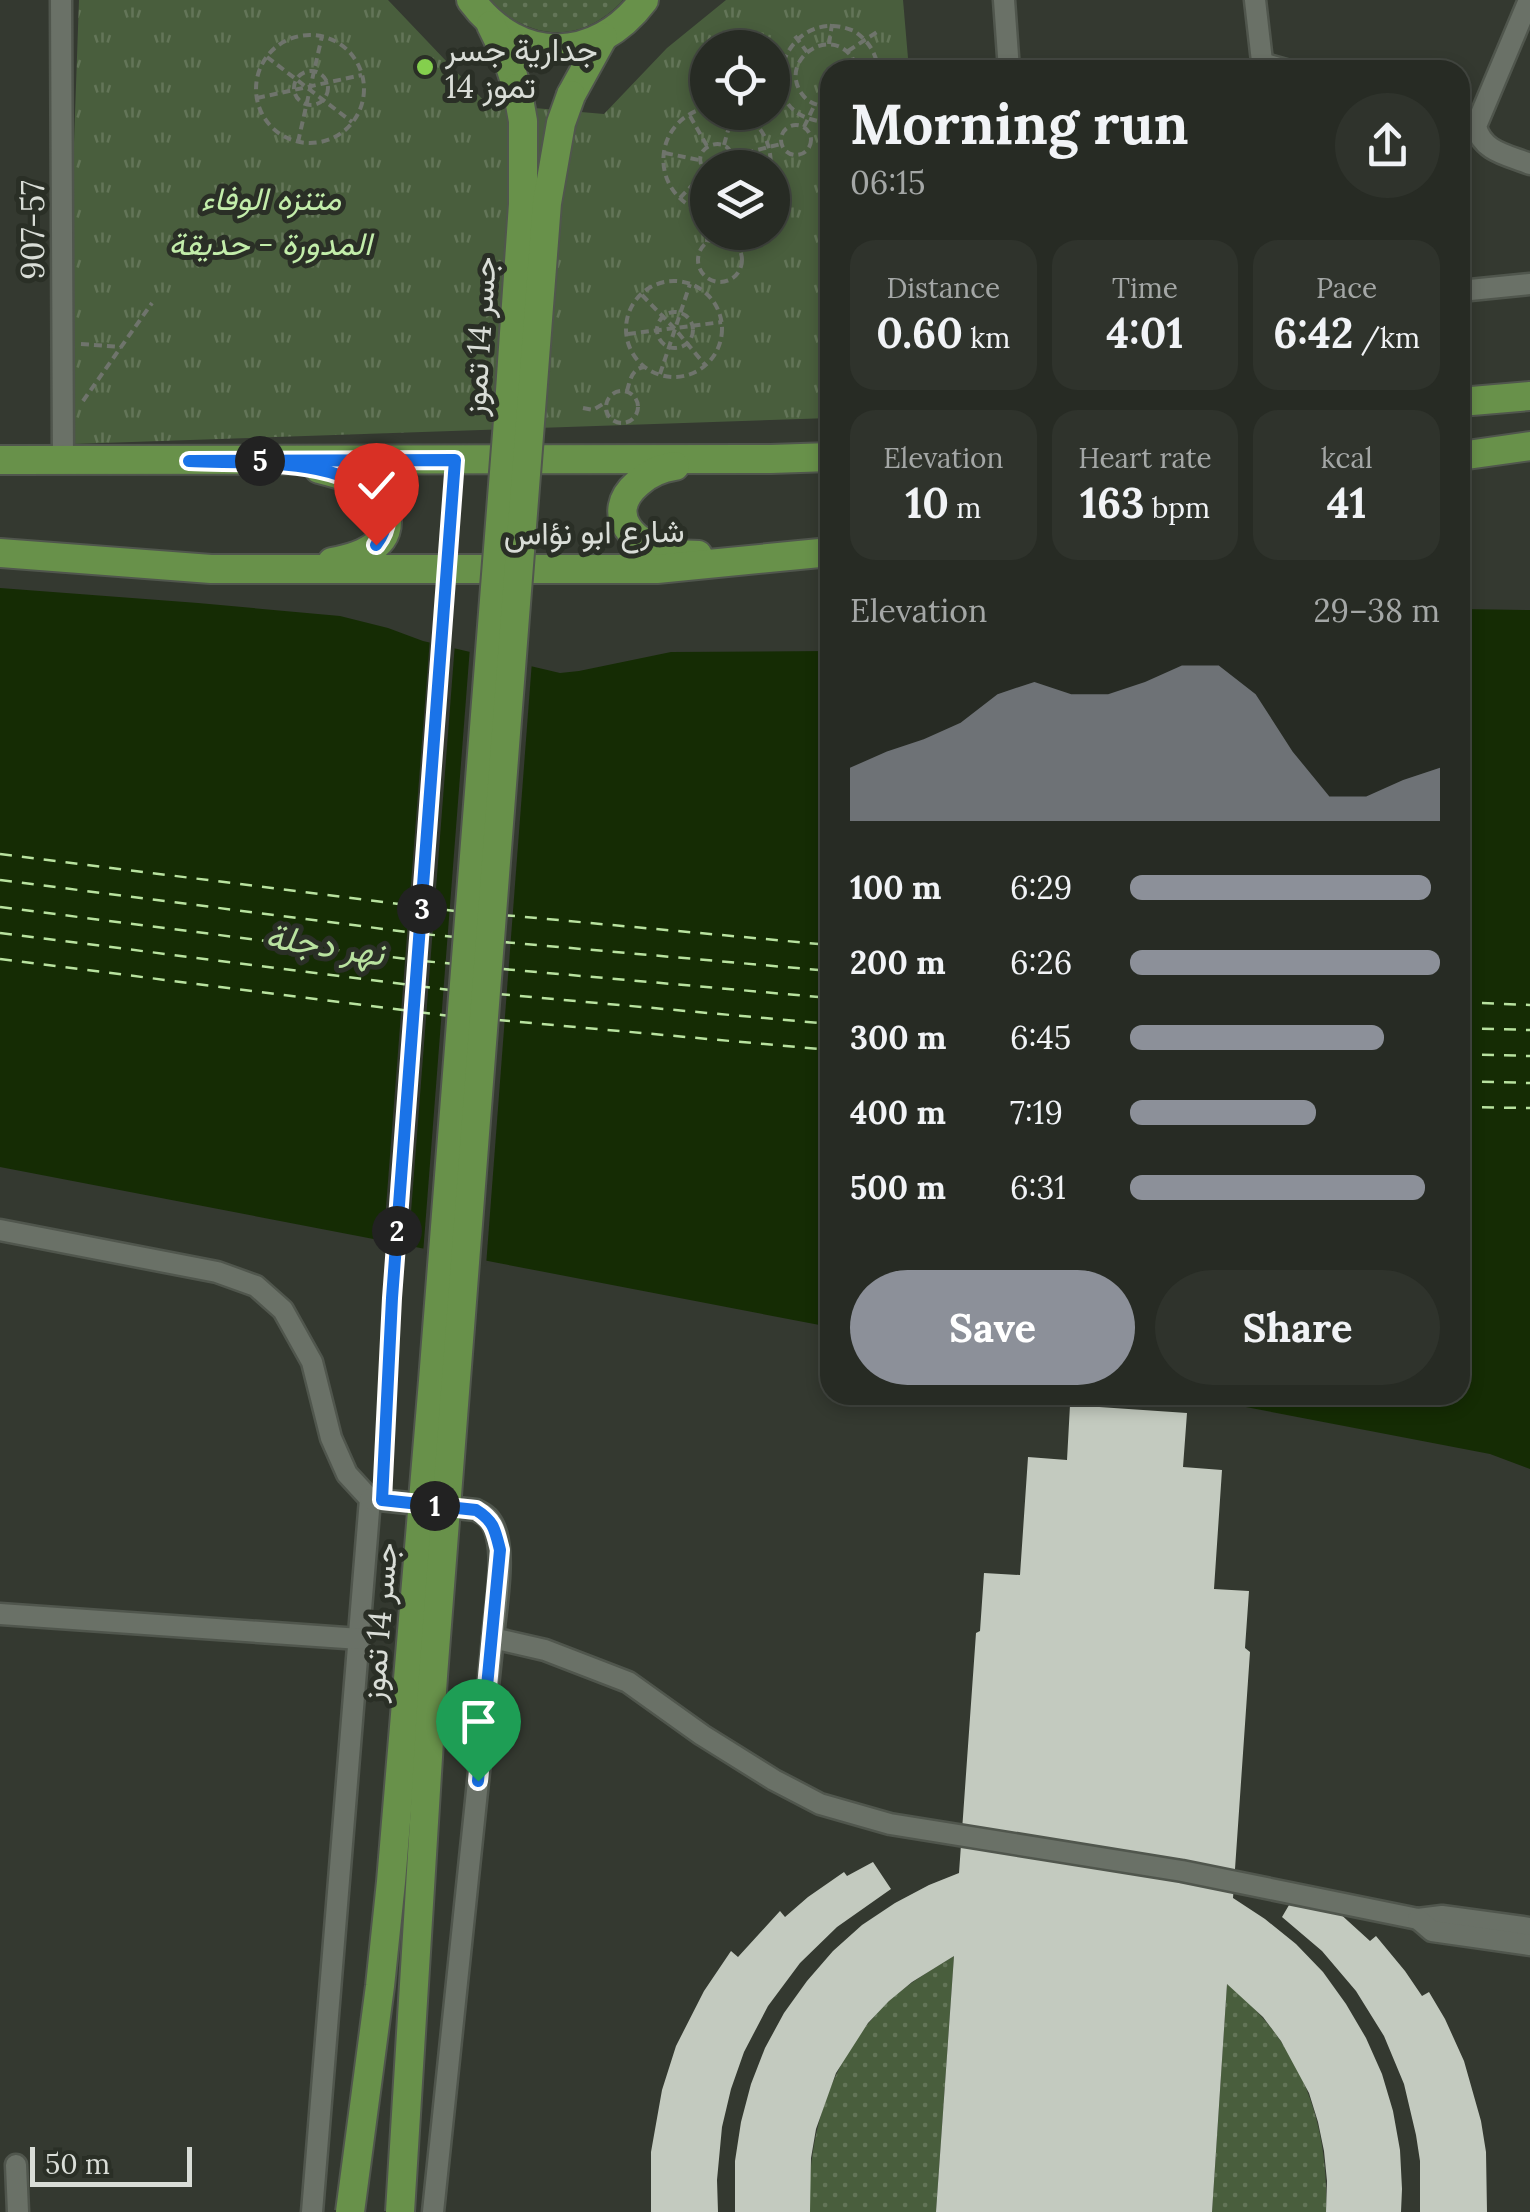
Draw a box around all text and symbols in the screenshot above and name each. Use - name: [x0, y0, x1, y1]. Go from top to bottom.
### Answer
- place label: جدارية جسر 14 تموز: [444, 29, 598, 107]
- map controls: [690, 30, 790, 250]
- button: locate: [690, 30, 790, 130]
- marker: جدارية جسر 14 تموز: [414, 56, 436, 78]
- text: Morning run: [850, 89, 1188, 159]
- button: share: [1335, 93, 1440, 198]
- button: layers: [690, 150, 790, 250]
- text: 06:15: [850, 162, 925, 203]
- park label: متنزه الوفاء: [201, 178, 342, 219]
- street label: 907-57: [12, 180, 53, 280]
- park label: المدورة - حديقة: [169, 223, 375, 264]
- street label: جسر 14 تموز: [453, 255, 505, 418]
- text: Distance: [886, 270, 1000, 306]
- text: Time: [1112, 270, 1178, 306]
- text: Pace: [1316, 270, 1377, 306]
- text: 0.60: [876, 306, 963, 360]
- text: 4:01: [1106, 306, 1184, 360]
- text: 6:42: [1273, 306, 1353, 360]
- text: km: [963, 320, 1010, 356]
- text: /km: [1353, 320, 1420, 356]
- pin: 5: [235, 436, 285, 486]
- text: Elevation: [883, 440, 1003, 476]
- text: Heart rate: [1078, 440, 1212, 476]
- text: kcal: [1321, 440, 1373, 476]
- text: 5: [252, 443, 268, 479]
- pin: [334, 443, 419, 546]
- icon: check: [349, 458, 404, 513]
- text: 10: [905, 476, 949, 530]
- text: 163: [1080, 476, 1145, 530]
- text: 41: [1327, 476, 1367, 530]
- text: m: [949, 490, 981, 526]
- text: bpm: [1145, 490, 1210, 526]
- street label: شارع ابو نؤاس: [503, 510, 685, 556]
- text: Elevation: [850, 590, 987, 631]
- text: 29–38 m: [1313, 590, 1440, 631]
- text: 100 m: [850, 867, 942, 908]
- text: 6:29: [1010, 867, 1072, 908]
- pin: 3: [397, 884, 447, 934]
- text: 3: [414, 891, 430, 927]
- water label: نهر دجلة: [262, 912, 390, 976]
- text: 200 m: [850, 942, 946, 983]
- text: 6:26: [1010, 942, 1072, 983]
- text: 300 m: [850, 1017, 946, 1058]
- text: 6:45: [1010, 1017, 1071, 1058]
- text: 400 m: [850, 1092, 946, 1133]
- text: 7:19: [1010, 1092, 1063, 1133]
- text: 500 m: [850, 1167, 946, 1208]
- text: 6:31: [1010, 1167, 1066, 1208]
- pin: 2: [372, 1206, 422, 1256]
- text: 2: [390, 1213, 404, 1249]
- button: Save: [850, 1270, 1135, 1385]
- button: Share: [1155, 1270, 1440, 1385]
- pin: 1: [410, 1481, 460, 1531]
- text: 1: [429, 1488, 441, 1524]
- street label: جسر 14 تموز: [352, 1541, 406, 1704]
- pin: [436, 1679, 521, 1782]
- icon: arrive: [451, 1694, 506, 1749]
- scale bar: [30, 2142, 192, 2186]
- text: 50 m: [45, 2146, 110, 2182]

